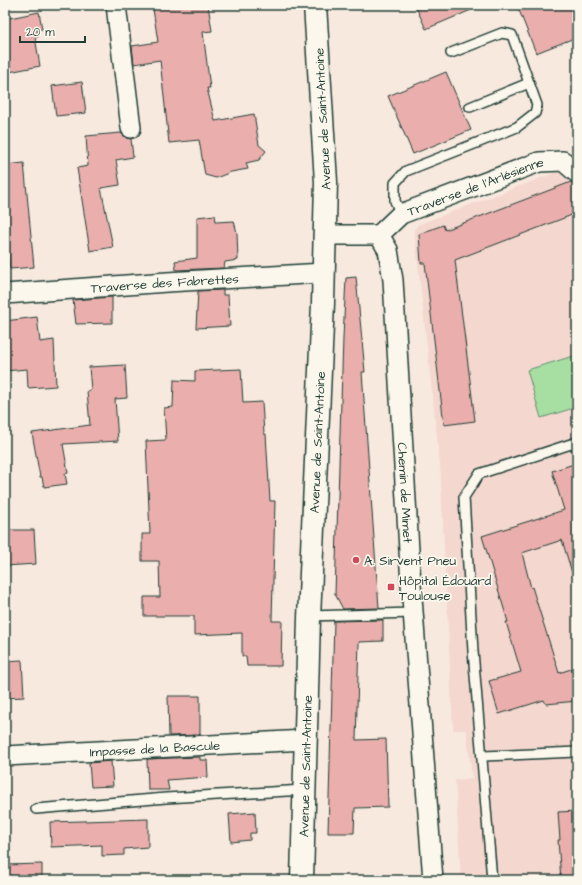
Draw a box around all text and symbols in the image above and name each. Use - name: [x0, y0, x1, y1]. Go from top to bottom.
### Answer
- scale bar: [20, 18, 85, 44]
- text: 20 m: [26, 24, 55, 41]
- street label: Avenue de Saint-Antoine: [310, 48, 336, 190]
- street label: Traverse de l'Arlésienne: [405, 154, 544, 221]
- street label: Traverse des Fabrettes: [90, 270, 240, 298]
- street label: Avenue de Saint-Antoine: [306, 371, 330, 514]
- street label: Chemin de Mimet: [393, 442, 417, 544]
- place label: A. Sirvent Pneu: [364, 552, 456, 570]
- marker: A. Sirvent Pneu: [351, 555, 361, 565]
- place label: Hôpital Édouard Toulouse: [399, 572, 492, 605]
- marker: Hôpital Édouard Toulouse: [386, 582, 396, 592]
- street label: Avenue de Saint-Antoine: [295, 695, 317, 837]
- street label: Impasse de la Bascule: [89, 737, 220, 761]

